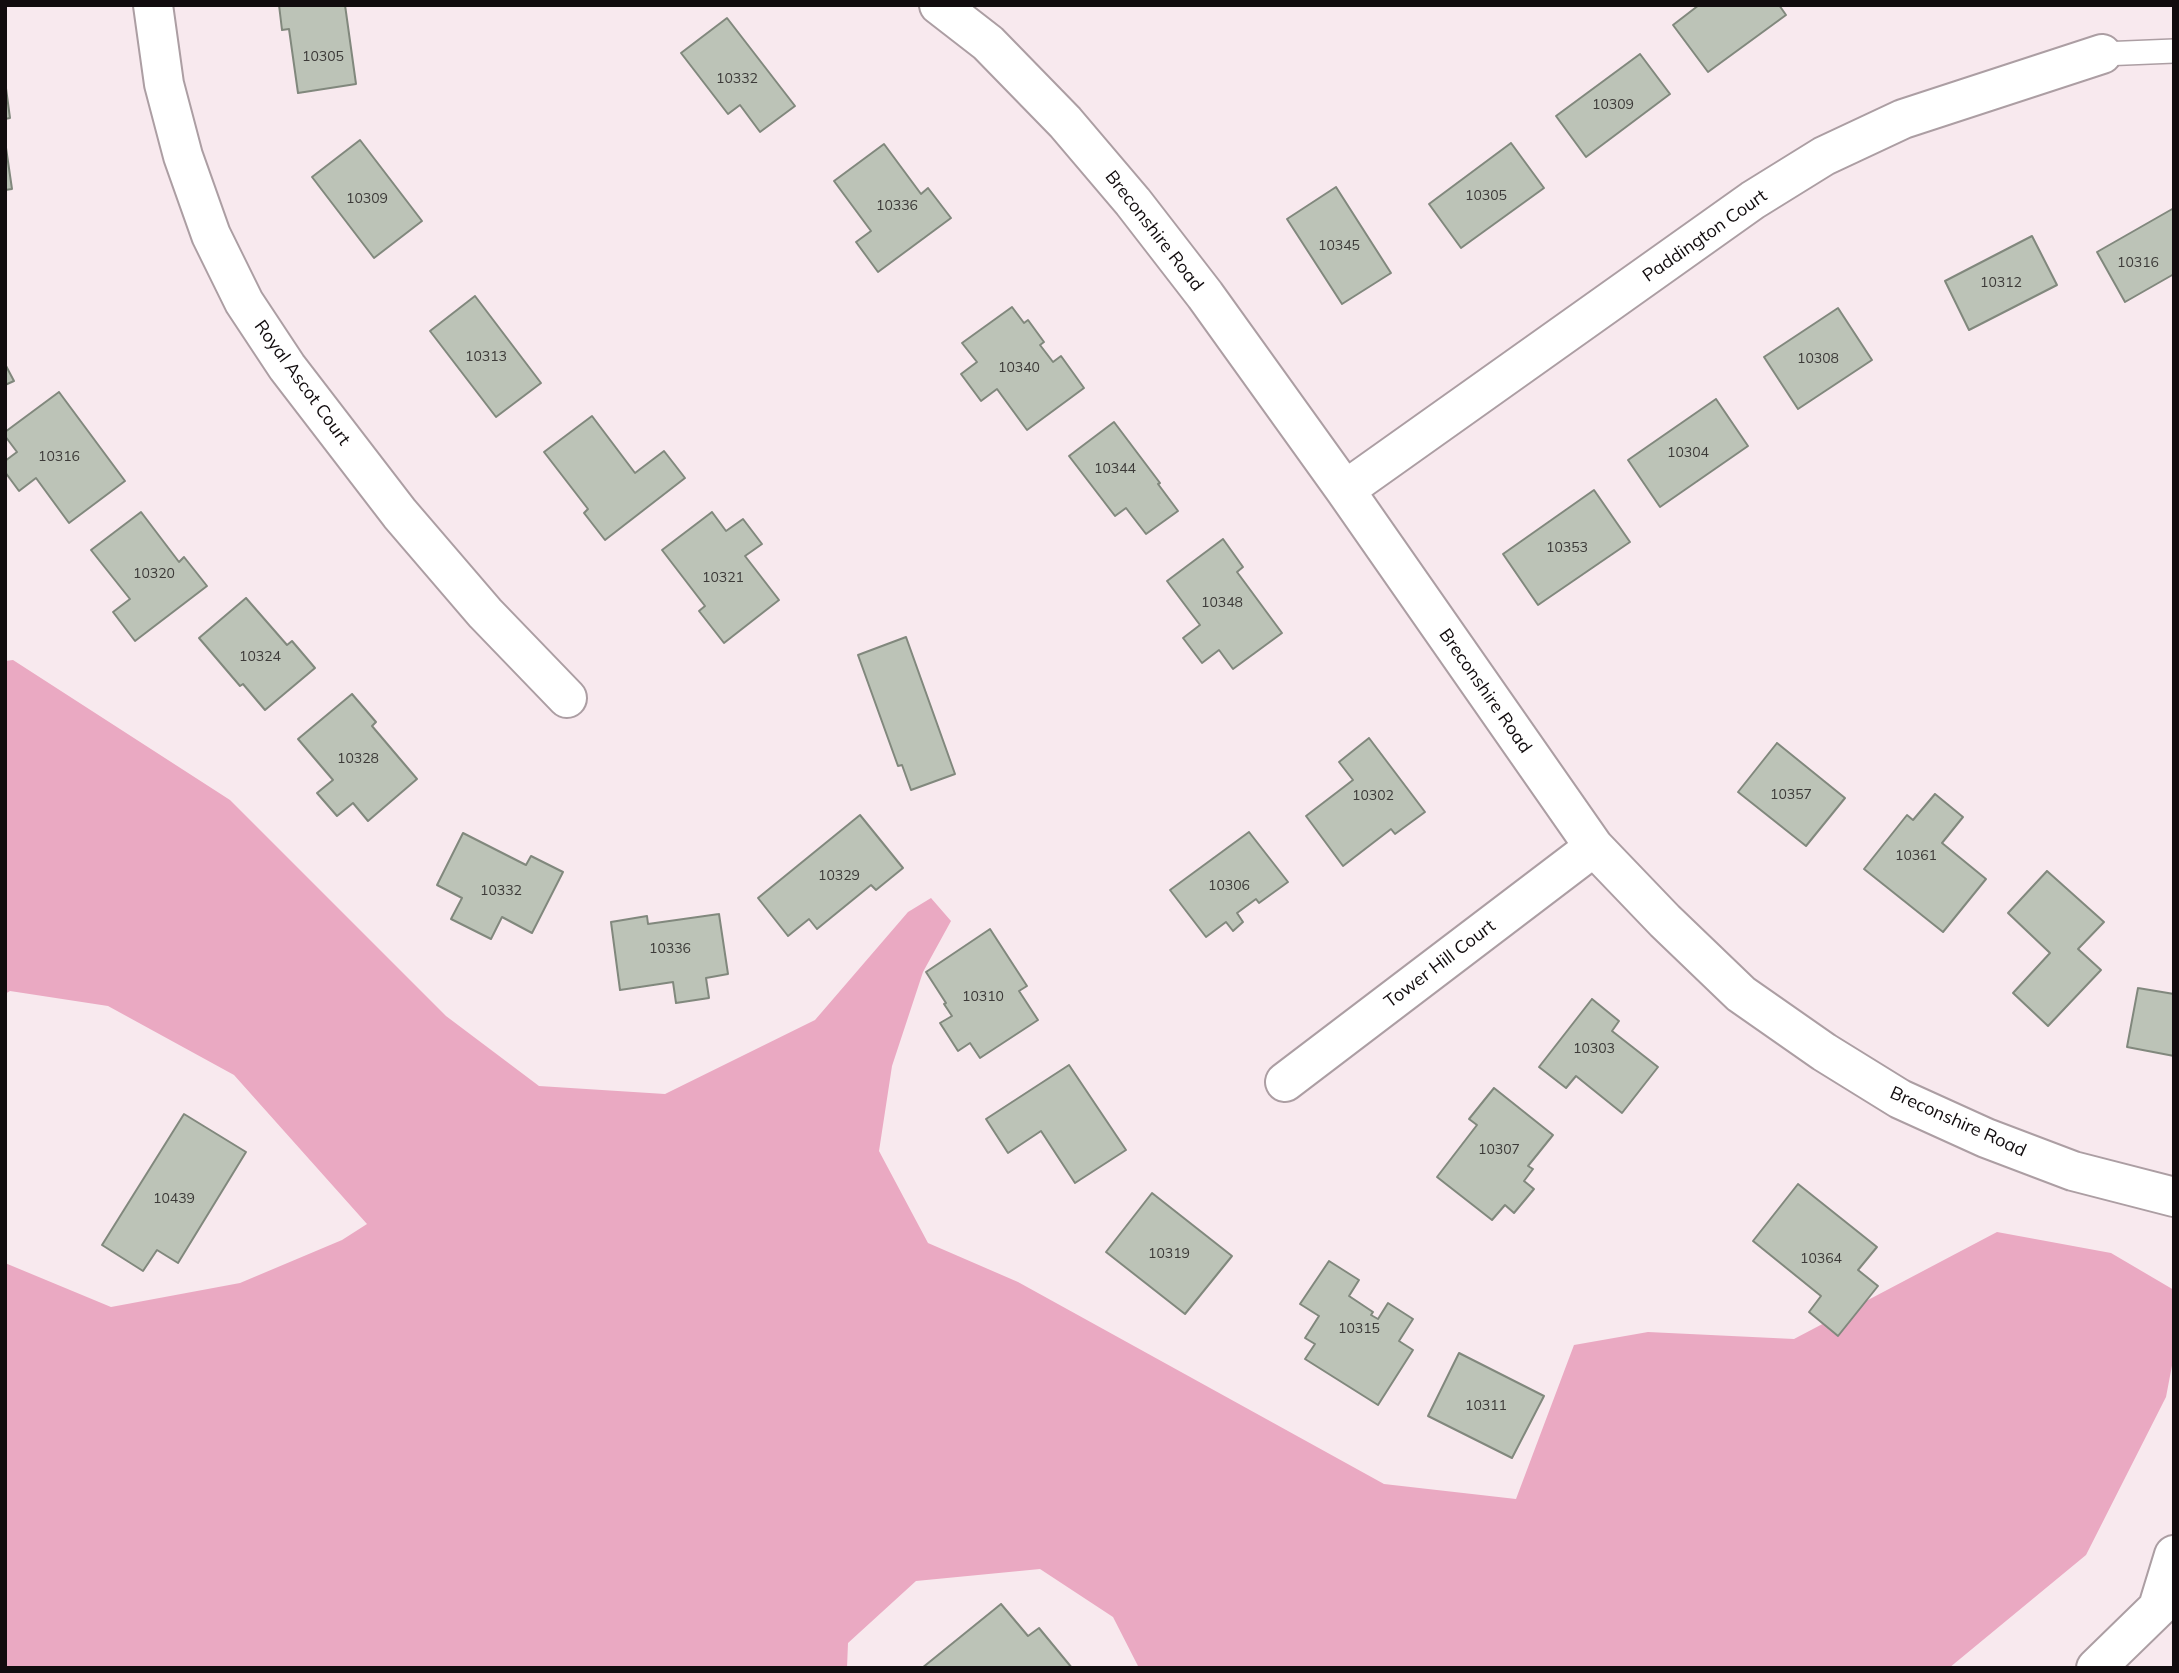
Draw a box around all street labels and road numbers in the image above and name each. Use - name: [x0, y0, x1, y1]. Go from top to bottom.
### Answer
- street label: Breconshire Road: [1100, 167, 1208, 295]
- street label: Paddington Court: [1639, 185, 1771, 287]
- street label: Royal Ascot Court: [249, 316, 355, 450]
- street label: Breconshire Road: [1434, 625, 1536, 757]
- street label: Tower Hill Court: [1380, 915, 1500, 1013]
- street label: Breconshire Road: [1887, 1082, 2029, 1162]

